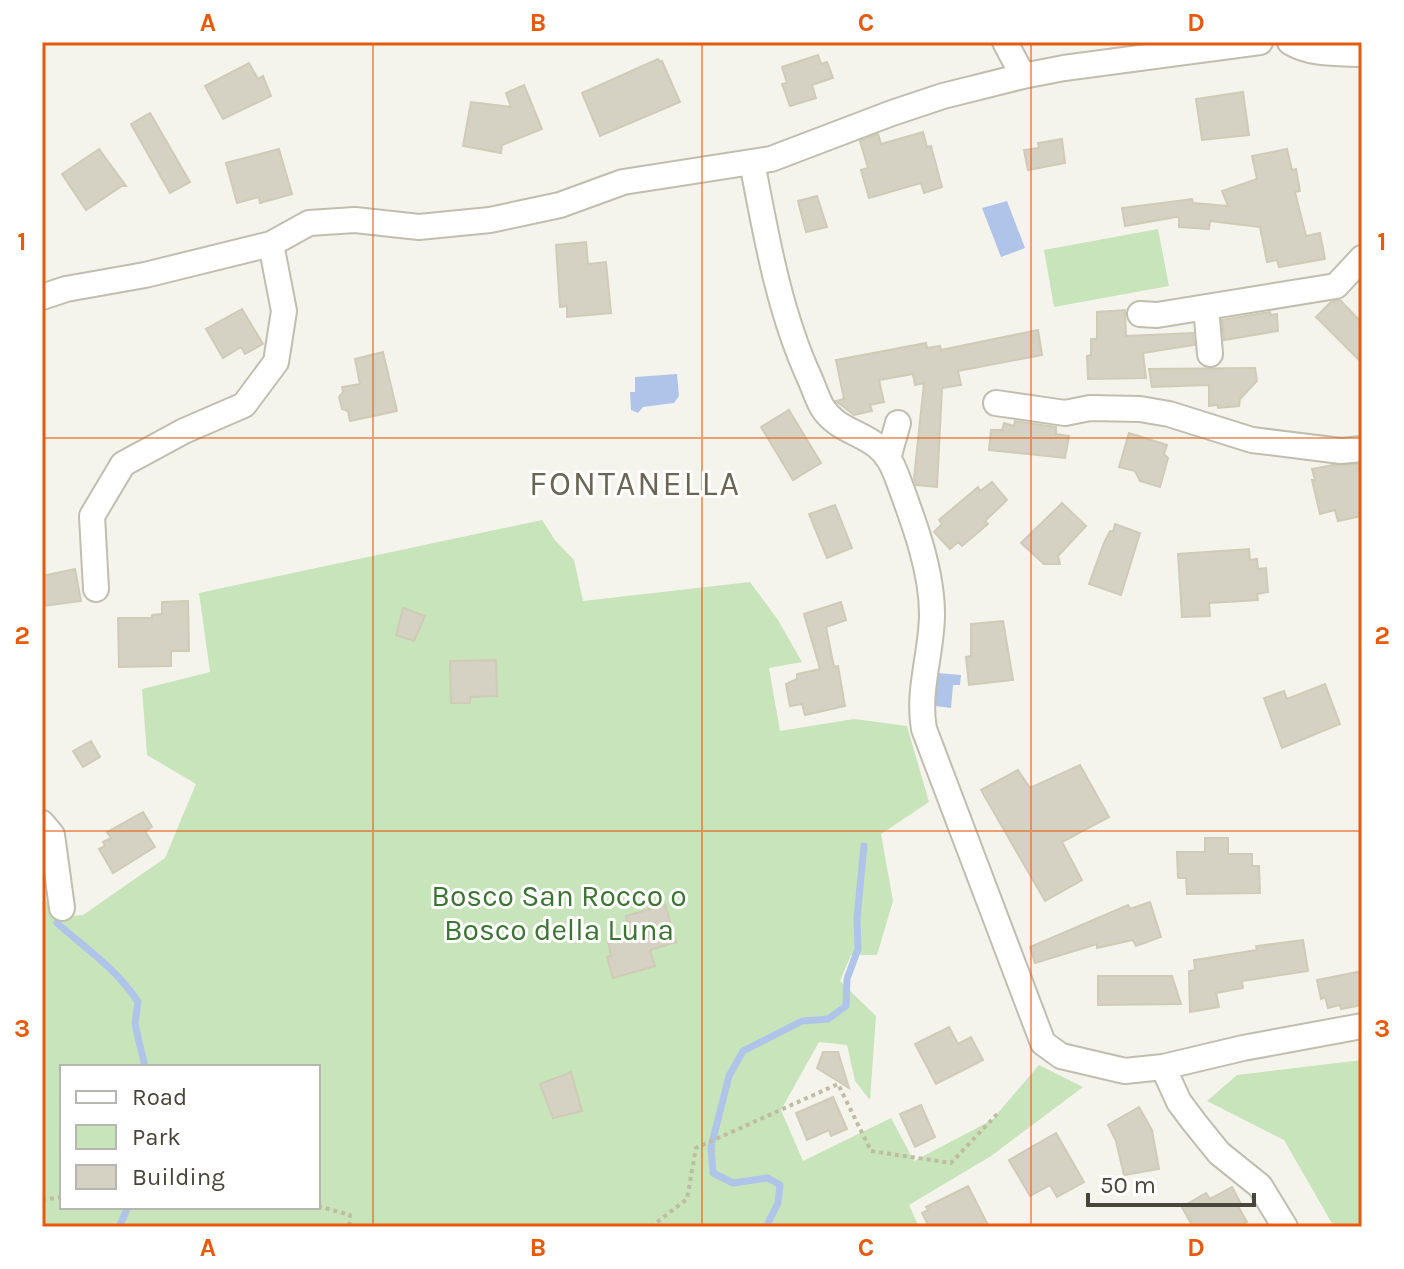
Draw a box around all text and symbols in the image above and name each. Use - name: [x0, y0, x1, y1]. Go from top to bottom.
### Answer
- text: A: [200, 7, 216, 38]
- text: B: [530, 7, 546, 38]
- text: C: [858, 7, 874, 38]
- text: D: [1187, 7, 1205, 38]
- text: 1: [17, 226, 27, 257]
- text: 1: [1377, 226, 1387, 257]
- district label: FONTANELLA: [529, 464, 741, 504]
- text: 2: [14, 620, 30, 651]
- text: 2: [1374, 620, 1390, 651]
- park label: Bosco San Rocco o Bosco della Luna: [431, 878, 687, 948]
- text: 3: [14, 1013, 30, 1044]
- text: 3: [1374, 1013, 1390, 1044]
- legend: [60, 1065, 320, 1209]
- text: Road: [132, 1083, 187, 1111]
- text: Park: [132, 1123, 181, 1151]
- scale bar: [1088, 1157, 1254, 1207]
- text: Building: [132, 1163, 225, 1191]
- text: 50 m: [1100, 1171, 1156, 1199]
- text: A: [200, 1232, 216, 1263]
- text: B: [530, 1232, 546, 1263]
- text: C: [858, 1232, 874, 1263]
- text: D: [1187, 1232, 1205, 1263]

